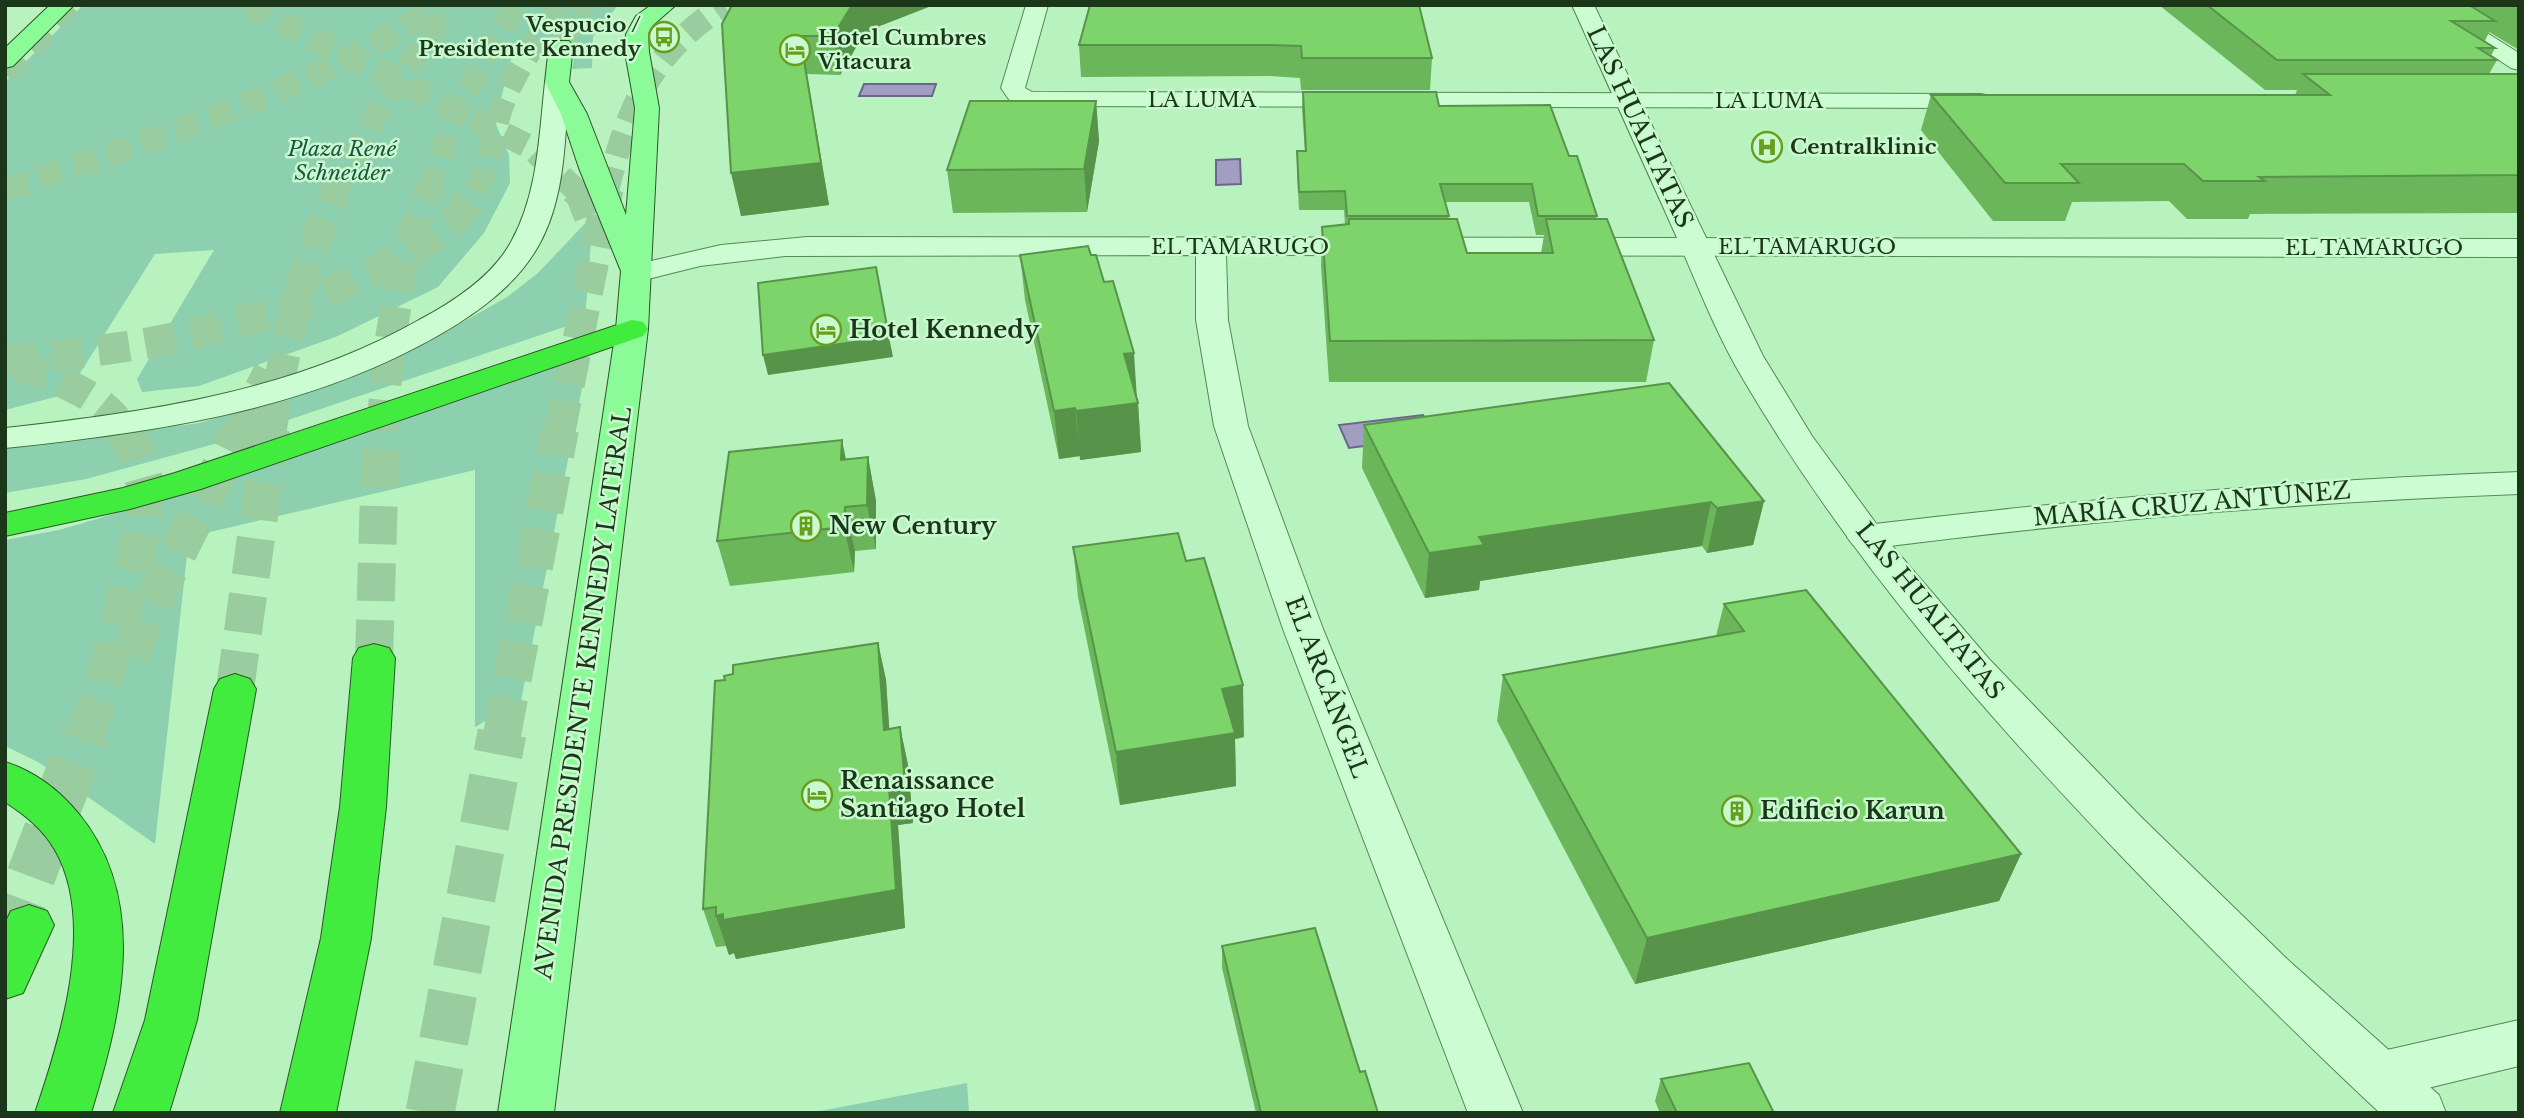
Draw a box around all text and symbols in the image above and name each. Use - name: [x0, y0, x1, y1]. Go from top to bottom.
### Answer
- place label: Vespucio / Presidente Kennedy: [418, 12, 641, 62]
- bus stop icon: Vespucio / Presidente Kennedy: [647, 20, 681, 54]
- street label: LAS HUALTATAS: [1581, 21, 1700, 232]
- place label: Hotel Cumbres Vitacura: [817, 25, 987, 75]
- hotel icon: Hotel Cumbres Vitacura: [778, 33, 812, 67]
- street label: LA LUMA: [1148, 87, 1257, 113]
- street label: LA LUMA: [1715, 88, 1824, 114]
- hospital icon: Centralklinic: [1750, 130, 1784, 164]
- place label: Centralklinic: [1790, 134, 1937, 160]
- park label: Plaza René Schneider: [287, 136, 398, 186]
- street label: EL TAMARUGO: [1151, 234, 1329, 260]
- street label: EL TAMARUGO: [1718, 234, 1896, 260]
- street label: EL TAMARUGO: [2285, 235, 2463, 261]
- hotel icon: Hotel Kennedy: [809, 313, 843, 347]
- place label: Hotel Kennedy: [849, 315, 1040, 344]
- street label: AVENIDA PRESIDENTE KENNEDY LATERAL: [528, 405, 637, 982]
- street label: MARÍA CRUZ ANTÚNEZ: [2032, 474, 2352, 532]
- building icon: New Century: [789, 509, 823, 543]
- place label: New Century: [829, 511, 997, 540]
- street label: LAS HUALTATAS: [1850, 516, 2011, 705]
- street label: EL ARCÁNGEL: [1280, 592, 1375, 782]
- place label: Renaissance Santiago Hotel: [840, 766, 1026, 823]
- hotel icon: Renaissance Santiago Hotel: [800, 778, 834, 812]
- building icon: Edificio Karun: [1720, 794, 1754, 828]
- place label: Edificio Karun: [1760, 796, 1945, 825]

